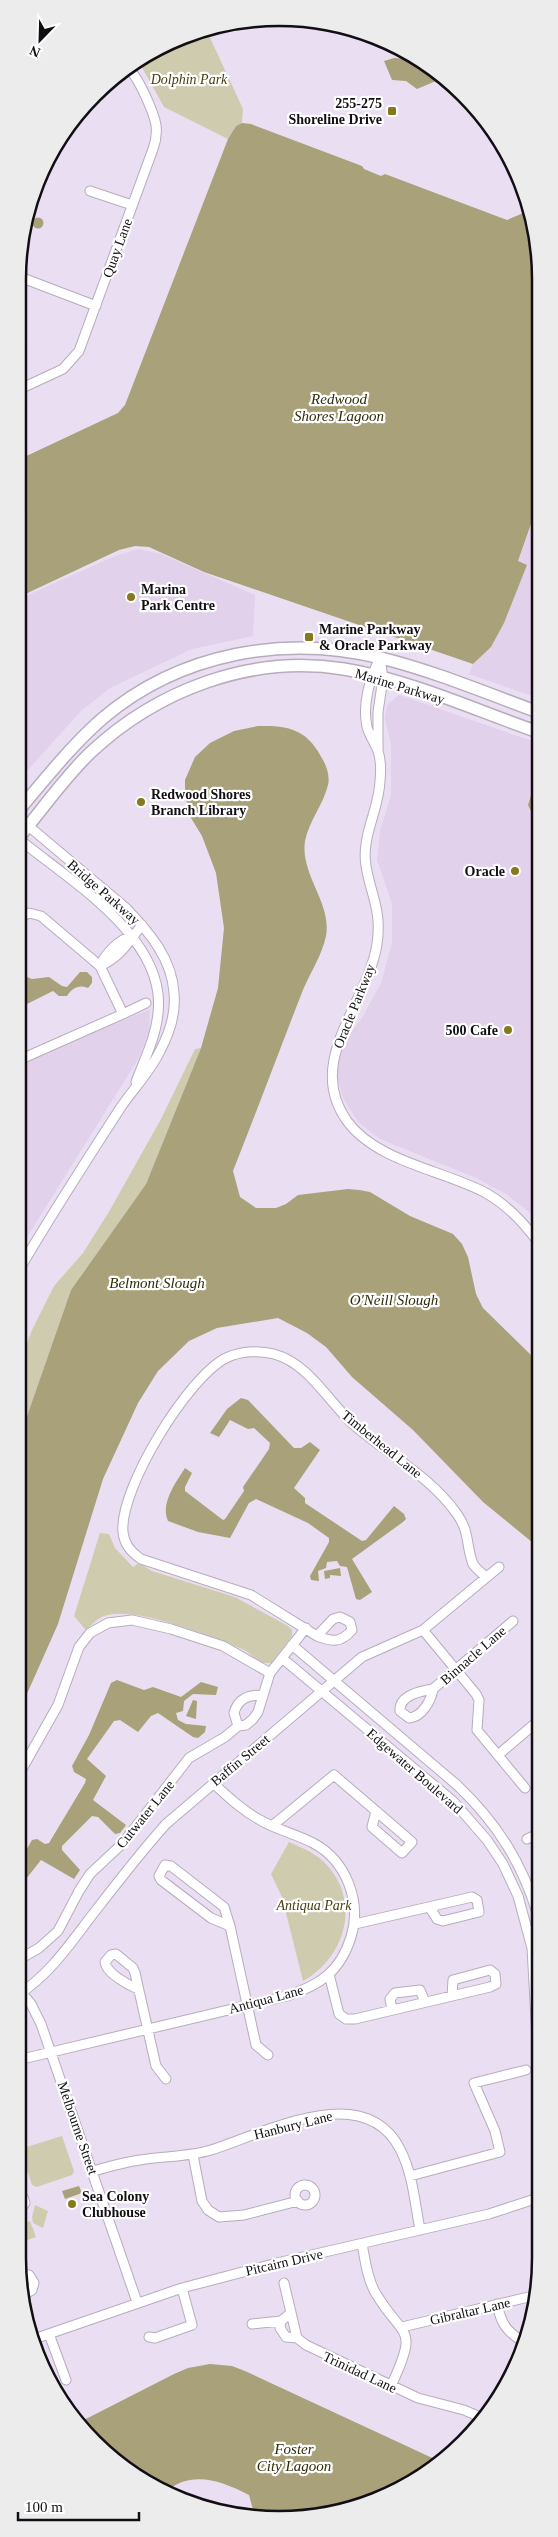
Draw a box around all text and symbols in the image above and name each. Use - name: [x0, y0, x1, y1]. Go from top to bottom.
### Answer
- north arrow: [15, 15, 65, 65]
- text: N: [28, 43, 43, 60]
- park label: Dolphin Park: [150, 72, 228, 87]
- place label: 255-275 Shoreline Drive: [289, 96, 382, 127]
- marker: 255-275 Shoreline Drive: [386, 105, 398, 117]
- street label: Quay Lane: [100, 217, 135, 280]
- water label: Redwood Shores Lagoon: [294, 391, 384, 424]
- place label: Marina Park Centre: [141, 582, 215, 613]
- marker: Marina Park Centre: [125, 591, 137, 603]
- place label: Marine Parkway & Oracle Parkway: [319, 622, 432, 653]
- marker: Marine Parkway & Oracle Parkway: [303, 631, 315, 643]
- street label: Marine Parkway: [353, 666, 446, 707]
- place label: Redwood Shores Branch Library: [151, 787, 251, 818]
- marker: Redwood Shores Branch Library: [135, 796, 147, 808]
- street label: Bridge Parkway: [65, 857, 143, 928]
- place label: Oracle: [465, 864, 505, 879]
- marker: Oracle: [509, 865, 521, 877]
- street label: Oracle Parkway: [331, 962, 378, 1051]
- place label: 500 Cafe: [446, 1023, 498, 1038]
- marker: 500 Cafe: [502, 1024, 514, 1036]
- water label: Belmont Slough: [109, 1275, 205, 1291]
- water label: O'Neill Slough: [350, 1292, 438, 1308]
- street label: Timberhead Lane: [339, 1408, 425, 1481]
- street label: Binnacle Lane: [438, 1623, 509, 1688]
- street label: Edgewater Boulevard: [364, 1726, 466, 1817]
- street label: Baffin Street: [208, 1732, 273, 1789]
- street label: Cutwater Lane: [114, 1777, 177, 1851]
- park label: Antiqua Park: [275, 1898, 352, 1913]
- street label: Antiqua Lane: [227, 1982, 305, 2017]
- street label: Melbourne Street: [55, 2080, 101, 2177]
- street label: Hanbury Lane: [252, 2108, 334, 2142]
- place label: Sea Colony Clubhouse: [82, 2189, 149, 2220]
- marker: Sea Colony Clubhouse: [66, 2198, 78, 2210]
- street label: Pitcairn Drive: [244, 2246, 324, 2279]
- street label: Gibraltar Lane: [428, 2295, 512, 2328]
- street label: Trinidad Lane: [321, 2349, 399, 2396]
- water label: Foster City Lagoon: [257, 2441, 331, 2474]
- scale bar: [18, 2490, 139, 2522]
- text: 100 m: [25, 2499, 63, 2515]

